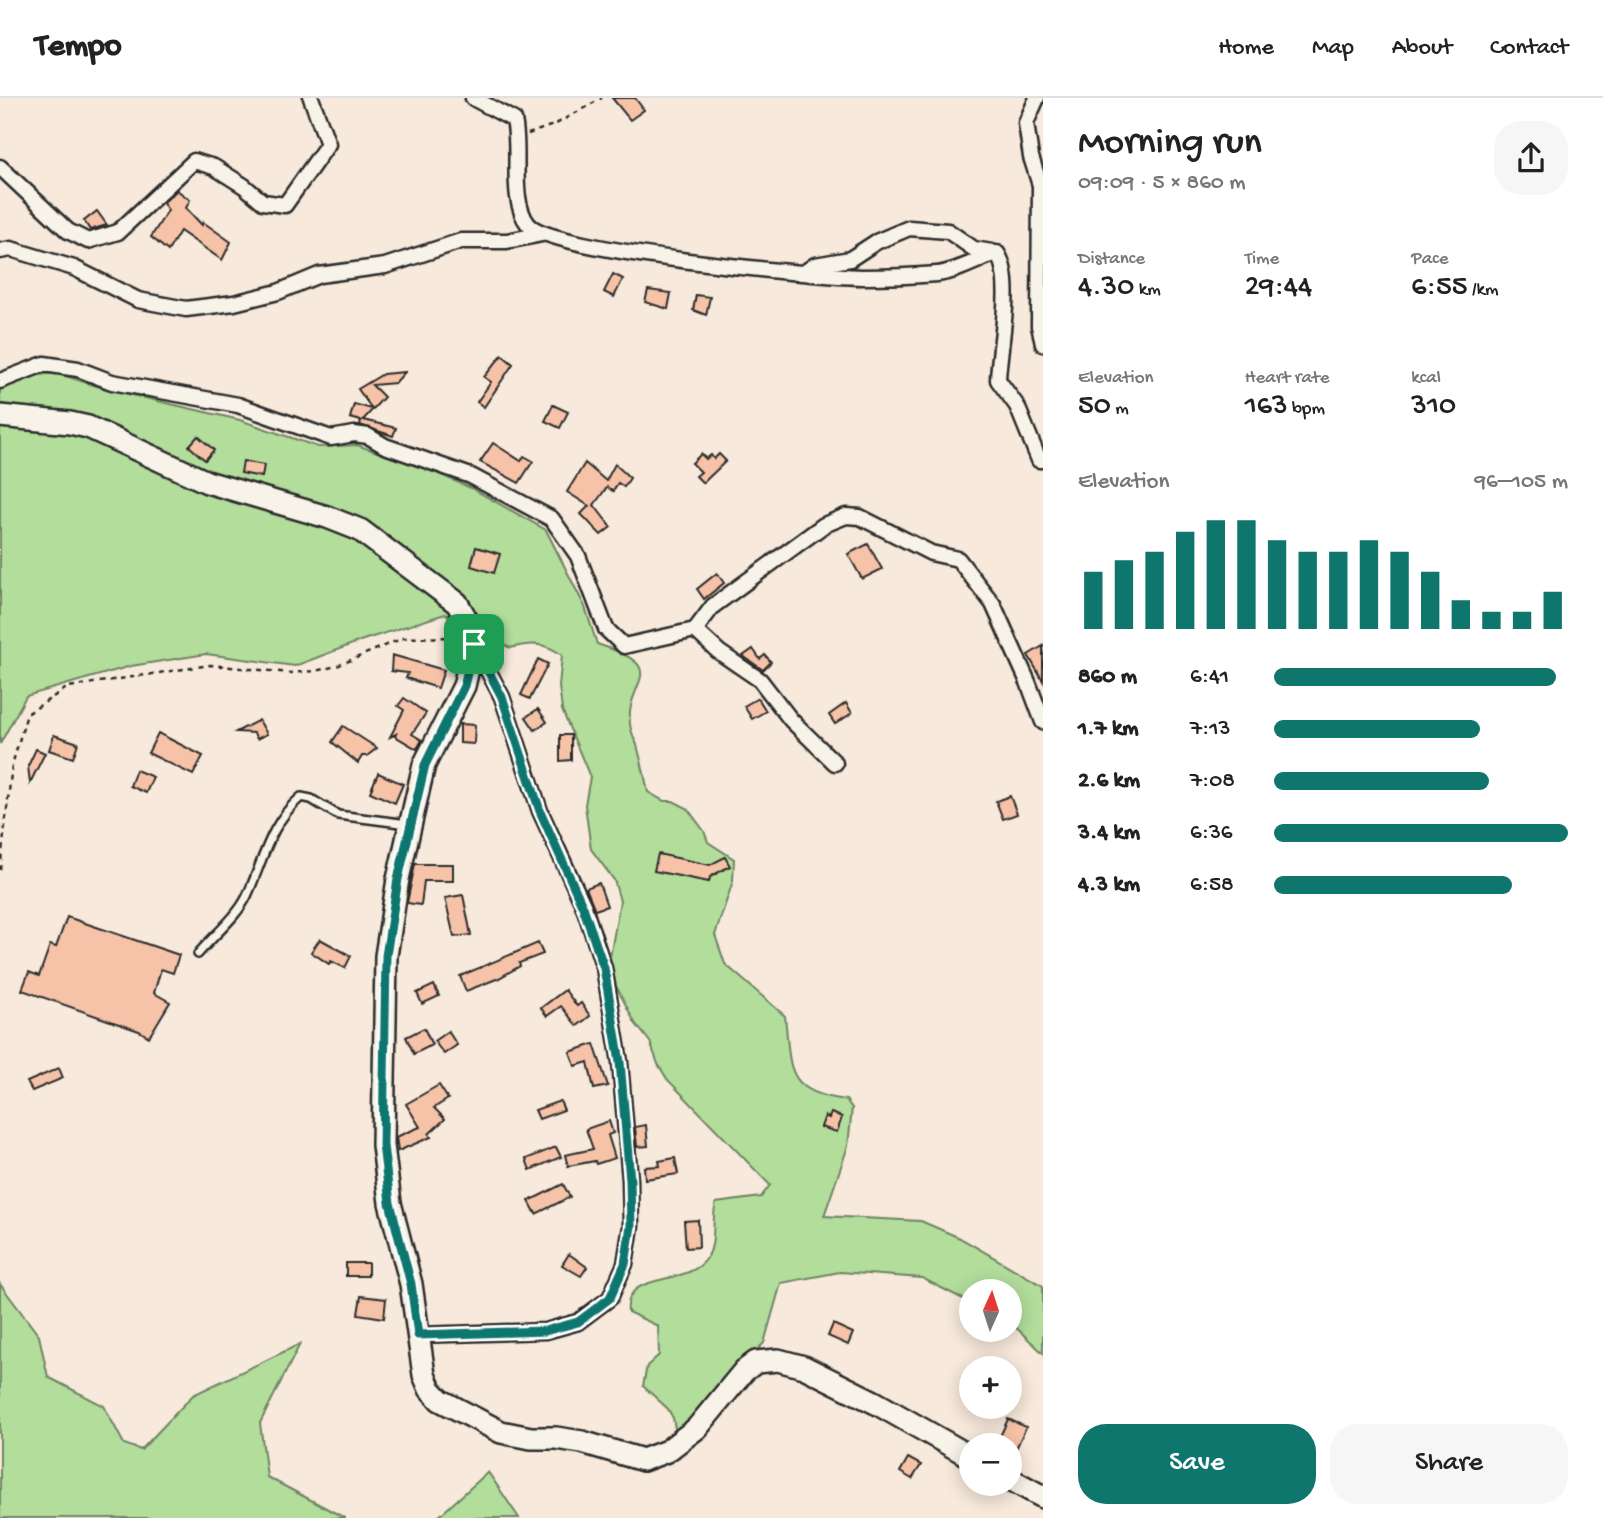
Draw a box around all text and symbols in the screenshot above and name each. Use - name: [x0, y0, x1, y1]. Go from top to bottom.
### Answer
- text: Tempo: [35, 29, 122, 67]
- text: Home: [1218, 34, 1274, 63]
- text: Map: [1312, 34, 1354, 63]
- text: About: [1392, 34, 1452, 63]
- text: Contact: [1490, 34, 1568, 63]
- button: share: [1494, 121, 1568, 195]
- text: Morning run: [1078, 122, 1262, 166]
- text: 09:09 · 5 × 860 m: [1078, 170, 1246, 197]
- text: Distance: [1078, 248, 1145, 271]
- text: Time: [1245, 248, 1279, 271]
- text: Pace: [1411, 248, 1449, 271]
- text: 4.30: [1078, 271, 1134, 306]
- text: 29:44: [1245, 271, 1312, 306]
- text: 6:55: [1411, 271, 1468, 306]
- text: km: [1134, 279, 1161, 302]
- text: /km: [1468, 279, 1499, 302]
- text: Elevation: [1078, 367, 1154, 390]
- text: Heart rate: [1245, 367, 1330, 390]
- text: kcal: [1411, 367, 1441, 390]
- text: 50: [1078, 390, 1111, 425]
- text: 163: [1245, 390, 1288, 425]
- text: 310: [1411, 390, 1456, 425]
- text: m: [1111, 398, 1129, 421]
- text: bpm: [1288, 398, 1325, 421]
- text: Elevation: [1078, 469, 1169, 496]
- text: 96–105 m: [1475, 469, 1568, 496]
- pin: [444, 614, 504, 674]
- icon: arrive: [455, 625, 493, 663]
- text: 860 m: [1078, 664, 1137, 691]
- text: 6:41: [1190, 664, 1229, 691]
- text: 1.7 km: [1078, 716, 1139, 743]
- text: 7:13: [1190, 716, 1230, 743]
- text: 2.6 km: [1078, 768, 1140, 795]
- text: 7:08: [1190, 768, 1235, 795]
- text: 3.4 km: [1078, 820, 1140, 847]
- text: 6:36: [1190, 820, 1232, 847]
- text: 4.3 km: [1078, 872, 1140, 899]
- text: 6:58: [1190, 872, 1234, 899]
- north arrow: [959, 1279, 1022, 1342]
- map controls: [959, 1279, 1022, 1496]
- button: +: [959, 1356, 1022, 1419]
- button: Save: [1078, 1424, 1316, 1504]
- button: Share: [1330, 1424, 1568, 1504]
- button: −: [959, 1433, 1022, 1496]

